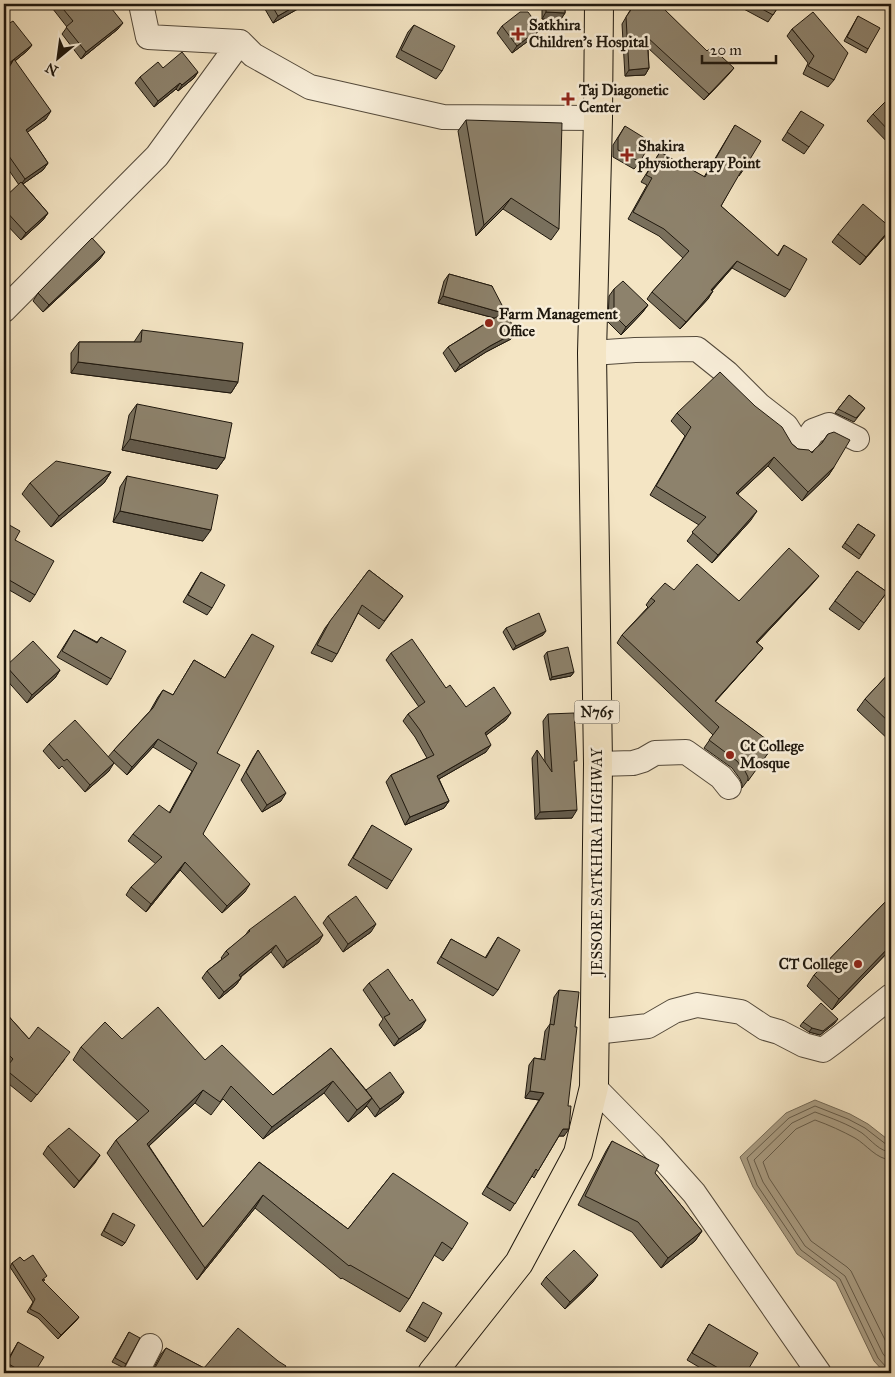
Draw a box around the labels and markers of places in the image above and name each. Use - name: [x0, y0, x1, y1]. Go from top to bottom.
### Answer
- place label: Satkhira Children’s Hospital: [529, 16, 650, 52]
- marker: Satkhira Children’s Hospital: [511, 27, 525, 41]
- place label: Taj Diagonetic Center: [578, 81, 669, 116]
- marker: Taj Diagonetic Center: [561, 92, 575, 106]
- place label: Shakira physiotherapy Point: [637, 137, 761, 173]
- marker: Shakira physiotherapy Point: [620, 148, 634, 162]
- place label: Farm Management Office: [499, 305, 619, 340]
- marker: Farm Management Office: [483, 317, 495, 329]
- place label: Ct College Mosque: [740, 737, 805, 773]
- marker: Ct College Mosque: [724, 749, 736, 761]
- place label: CT College: [779, 955, 849, 974]
- marker: CT College: [852, 958, 864, 970]

